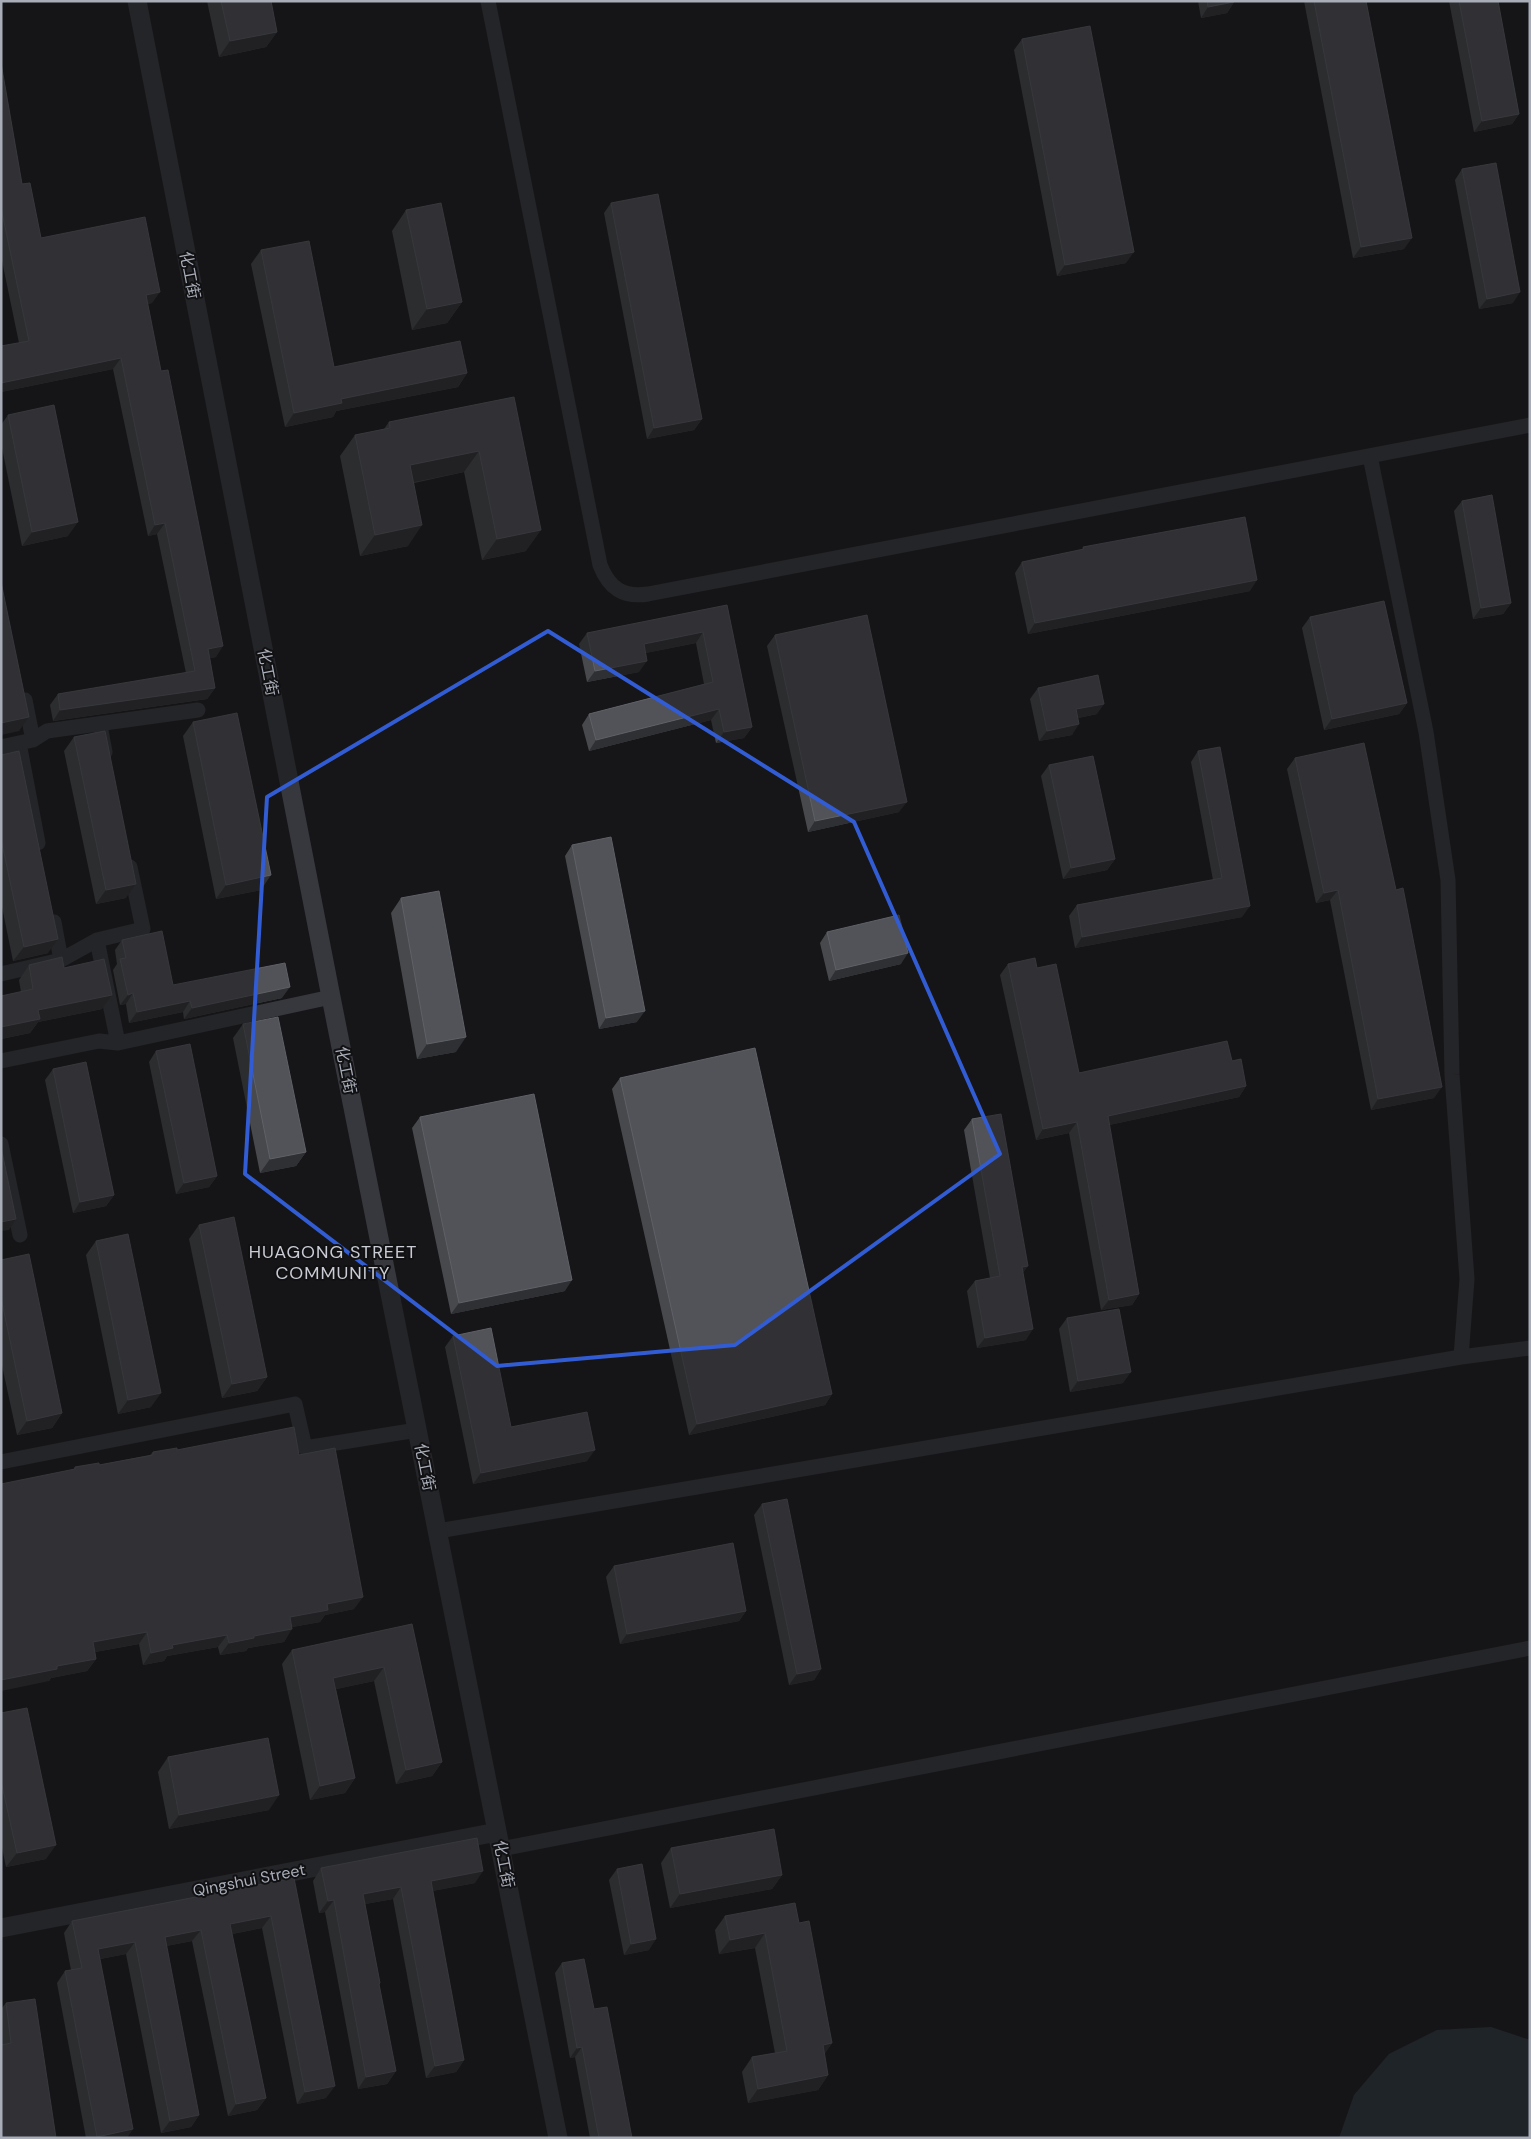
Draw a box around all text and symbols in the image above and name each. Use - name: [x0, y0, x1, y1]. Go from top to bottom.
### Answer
- street label: 化工街: [175, 249, 205, 301]
- street label: 化工街: [253, 646, 283, 698]
- street label: 化工街: [331, 1044, 361, 1096]
- district label: HUAGONG STREET COMMUNITY: [249, 1240, 417, 1285]
- street label: 化工街: [410, 1441, 440, 1493]
- street label: 化工街: [489, 1838, 519, 1890]
- street label: Qingshui Street: [191, 1859, 307, 1901]

